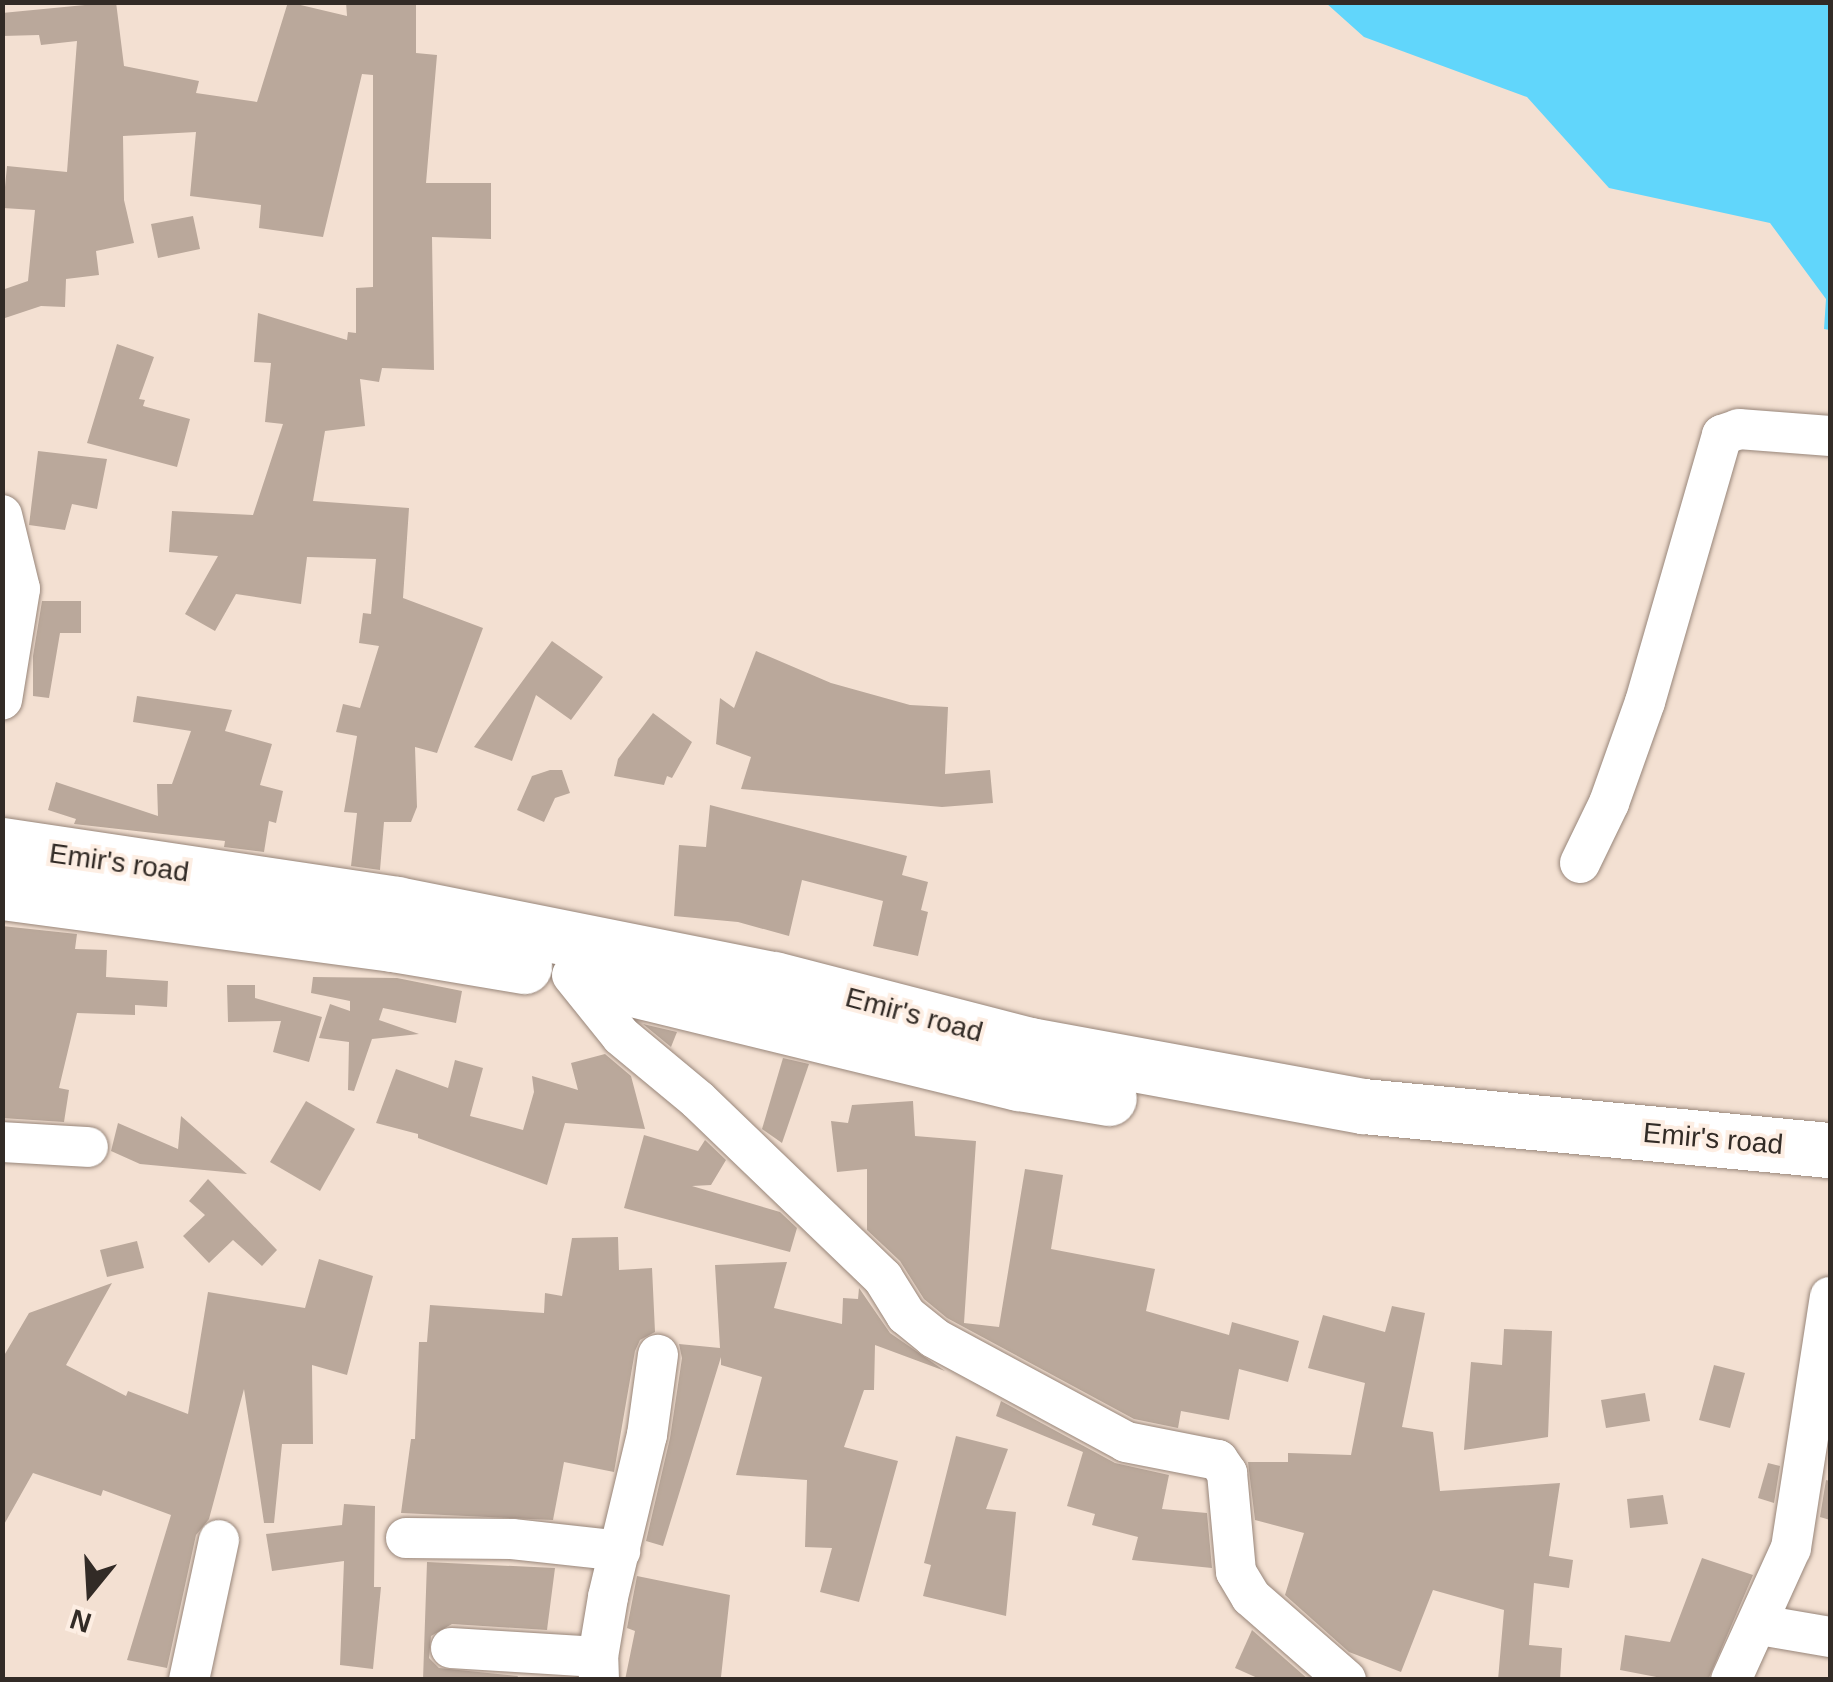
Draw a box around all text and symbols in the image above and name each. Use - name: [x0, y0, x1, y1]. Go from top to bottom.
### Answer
- street label: Emir's road: [47, 837, 191, 889]
- street label: Emir's road: [842, 981, 986, 1049]
- street label: Emir's road: [1641, 1116, 1785, 1162]
- north arrow: [40, 1542, 140, 1642]
- text: N: [66, 1603, 95, 1639]

